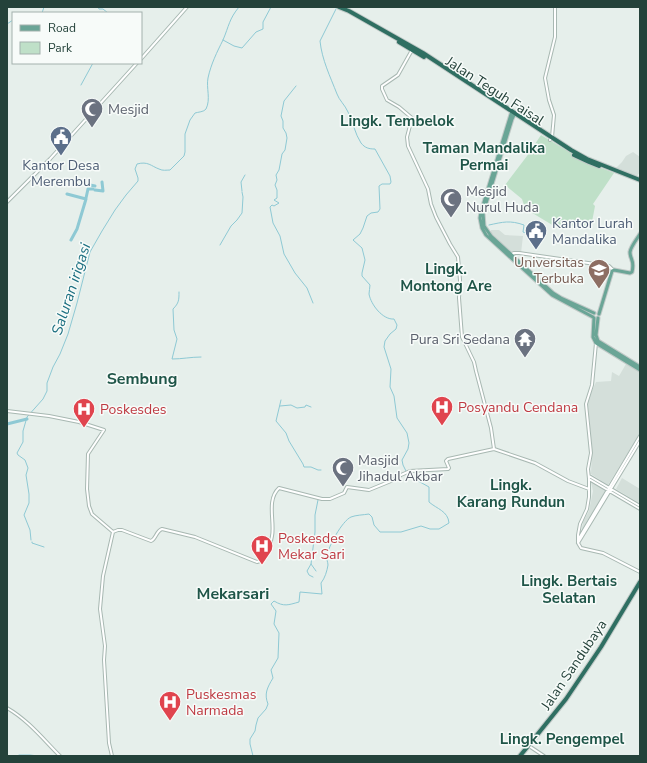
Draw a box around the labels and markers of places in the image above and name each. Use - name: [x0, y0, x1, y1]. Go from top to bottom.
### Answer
- mosque icon: Mesjid: [79, 96, 105, 129]
- place label: Mesjid: [108, 100, 149, 119]
- public building icon: Kantor Desa Merembu: [48, 124, 74, 157]
- place label: Kantor Desa Merembu: [22, 156, 100, 191]
- place label: Mesjid Nurul Huda: [466, 182, 539, 217]
- mosque icon: Mesjid Nurul Huda: [438, 186, 464, 219]
- place label: Kantor Lurah Mandalika: [552, 214, 633, 249]
- public building icon: Kantor Lurah Mandalika: [523, 218, 549, 251]
- place label: Universitas Terbuka: [514, 253, 584, 288]
- school or university icon: Universitas Terbuka: [586, 257, 612, 290]
- temple icon: Pura Sri Sedana: [512, 326, 538, 359]
- place label: Pura Sri Sedana: [410, 330, 510, 349]
- hospital icon: Posyandu Cendana: [429, 394, 455, 427]
- hospital icon: Poskesdes: [71, 396, 97, 429]
- place label: Posyandu Cendana: [458, 398, 578, 417]
- place label: Poskesdes: [100, 400, 167, 419]
- place label: Masjid Jihadul Akbar: [357, 451, 443, 486]
- mosque icon: Masjid Jihadul Akbar: [330, 455, 356, 488]
- place label: Poskesdes Mekar Sari: [278, 529, 345, 564]
- hospital icon: Poskesdes Mekar Sari: [249, 533, 275, 566]
- place label: Puskesmas Narmada: [186, 685, 257, 720]
- hospital icon: Puskesmas Narmada: [157, 689, 183, 722]

